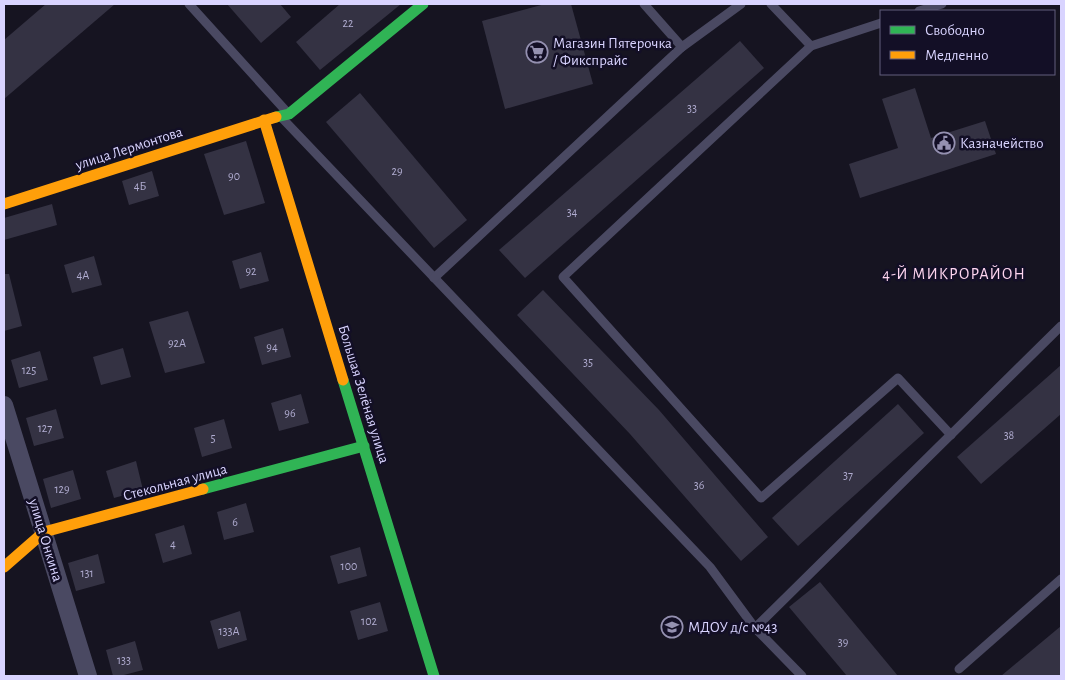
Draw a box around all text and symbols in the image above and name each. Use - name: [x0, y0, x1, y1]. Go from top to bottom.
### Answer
- legend: [880, 10, 1055, 75]
- house number: 22: [343, 17, 354, 29]
- text: Свободно: [925, 23, 985, 38]
- place label: Магазин Пятерочка / Фикспрайс: [553, 36, 672, 68]
- supermarket icon: Магазин Пятерочка / Фикспрайс: [525, 40, 549, 64]
- text: Медленно: [925, 48, 989, 63]
- house number: 33: [687, 102, 697, 114]
- street label: улица Лермонтова: [73, 124, 185, 173]
- public building icon: Казначейство: [932, 131, 956, 155]
- place label: Казначейство: [960, 136, 1044, 151]
- house number: 29: [391, 165, 403, 177]
- house number: 90: [228, 170, 240, 182]
- house number: 4Б: [134, 180, 146, 192]
- house number: 34: [567, 206, 578, 218]
- house number: 92: [245, 265, 257, 277]
- district label: 4-Й МИКРОРАЙОН: [882, 265, 1026, 282]
- house number: 4А: [77, 269, 89, 281]
- street label: Большая Зелёная улица: [335, 323, 392, 465]
- house number: 92А: [168, 337, 186, 349]
- house number: 94: [266, 341, 278, 353]
- house number: 35: [583, 356, 593, 368]
- house number: 125: [22, 364, 36, 376]
- house number: 96: [284, 407, 296, 419]
- house number: 127: [38, 422, 52, 434]
- house number: 38: [1004, 429, 1015, 441]
- house number: 5: [210, 432, 216, 444]
- street label: Стекольная улица: [122, 461, 229, 504]
- house number: 37: [843, 469, 853, 481]
- house number: 36: [694, 479, 705, 491]
- house number: 129: [54, 483, 70, 495]
- street label: улица Онкина: [26, 496, 65, 583]
- house number: 6: [232, 516, 238, 528]
- house number: 4: [170, 538, 176, 550]
- house number: 100: [341, 560, 357, 572]
- house number: 131: [80, 567, 94, 579]
- house number: 102: [361, 615, 377, 627]
- school or university icon: МДОУ д/с №43: [660, 615, 684, 639]
- place label: МДОУ д/с №43: [688, 620, 777, 635]
- house number: 133А: [218, 625, 240, 637]
- house number: 39: [838, 636, 849, 648]
- house number: 133: [117, 654, 131, 666]

